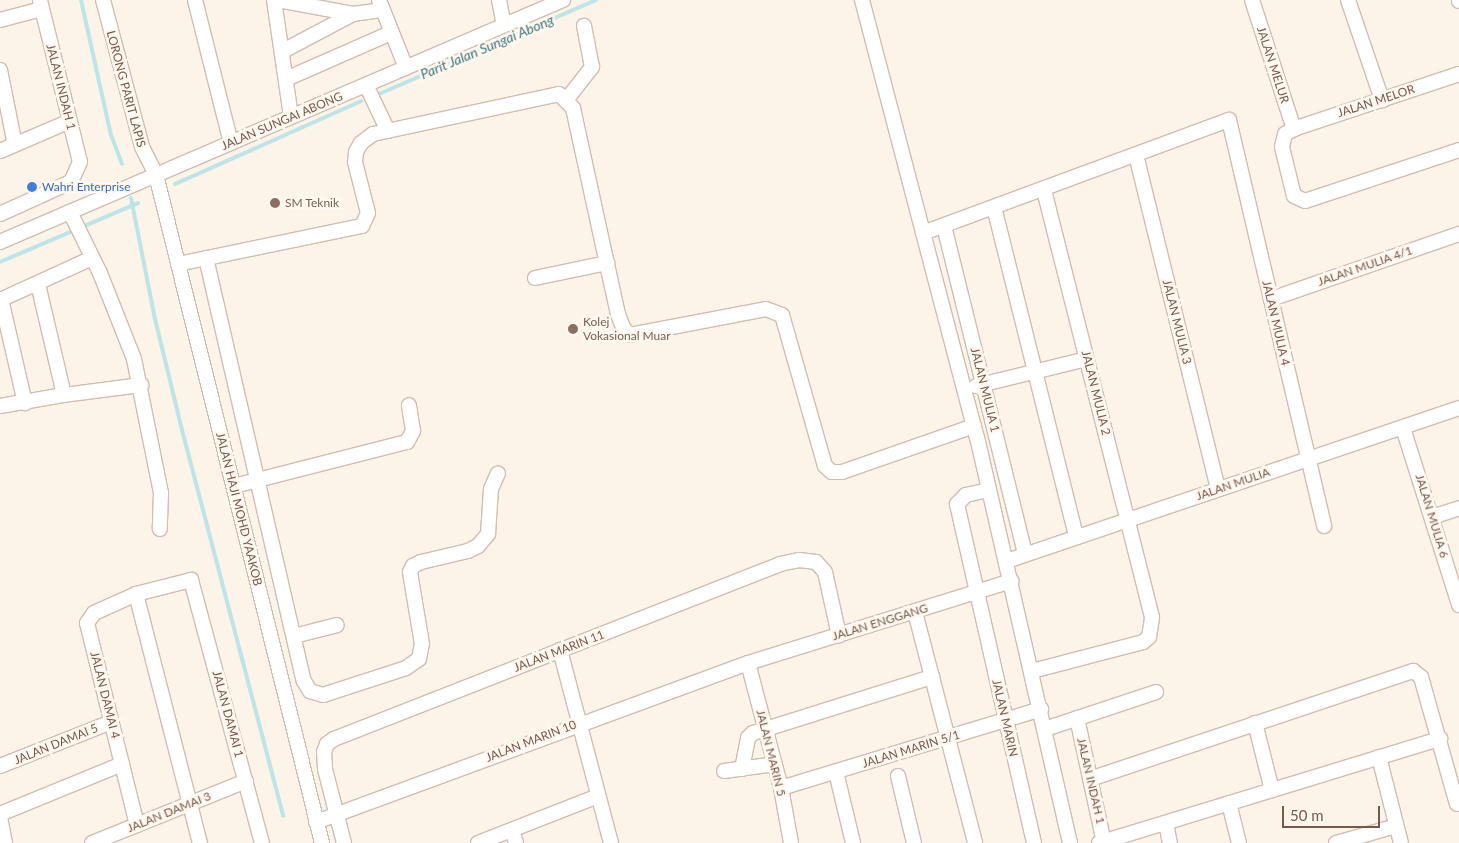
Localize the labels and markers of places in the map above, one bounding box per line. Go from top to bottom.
place label: Wahri Enterprise [42,180,131,194]
marker: Wahri Enterprise [26,181,38,193]
place label: SM Teknik [285,196,339,210]
marker: SM Teknik [269,197,281,209]
place label: Kolej Vokasional Muar [583,315,671,343]
marker: Kolej Vokasional Muar [567,323,579,335]

